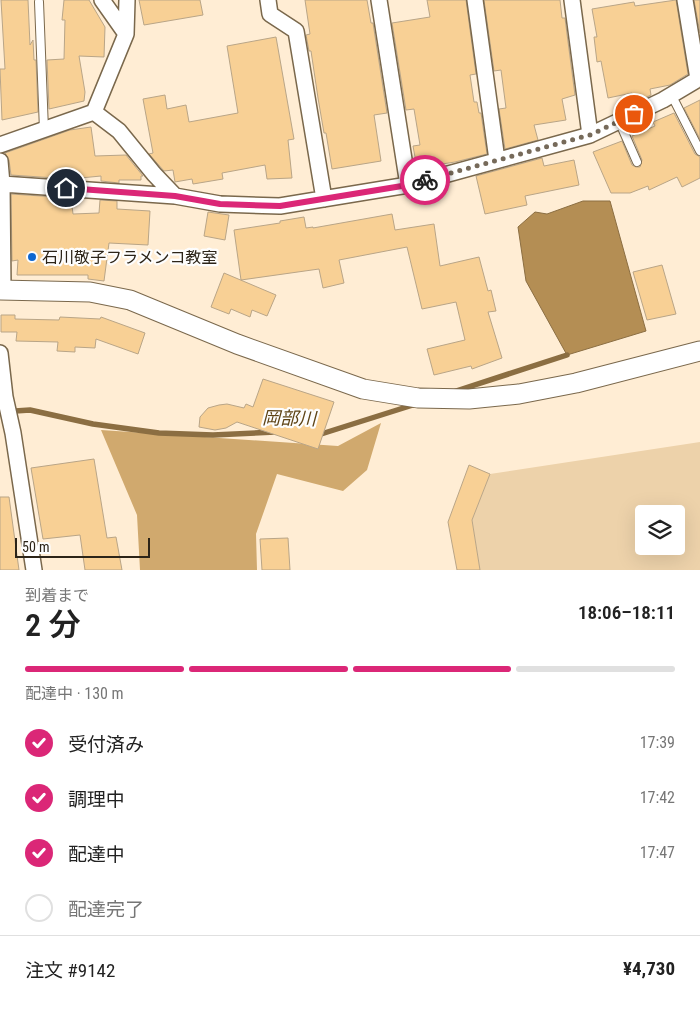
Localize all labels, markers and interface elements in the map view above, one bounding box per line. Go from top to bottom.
pin [613,93,655,135]
icon: bag [620,100,648,128]
courier [400,155,450,205]
icon: bike [411,166,439,194]
pin [45,167,87,209]
icon: home [52,174,80,202]
place label: 石川敬子フラメンコ教室 [42,248,218,267]
marker: 石川敬子フラメンコ教室 [26,251,38,263]
water label: 岡部川 [262,407,318,429]
map controls [635,505,685,555]
button: layers [635,505,685,555]
scale bar [15,535,150,558]
text: 50 m [22,539,50,555]
text: 到着まで [25,586,89,605]
text: 18:06–18:11 [578,601,675,624]
text: 2 分 [25,606,80,644]
text: 配達中 · 130 m [25,684,124,703]
icon: check [25,729,53,757]
text: 受付済み [68,733,144,756]
text: 17:39 [640,733,675,752]
icon: check [25,784,53,812]
text: 調理中 [68,788,125,811]
text: 17:42 [640,788,675,807]
icon: check [25,839,53,867]
text: 配達中 [68,843,125,866]
text: 17:47 [640,843,675,862]
text: 配達完了 [68,898,144,921]
text: ¥4,730 [623,957,675,980]
text: 注文 #9142 [25,959,115,982]

